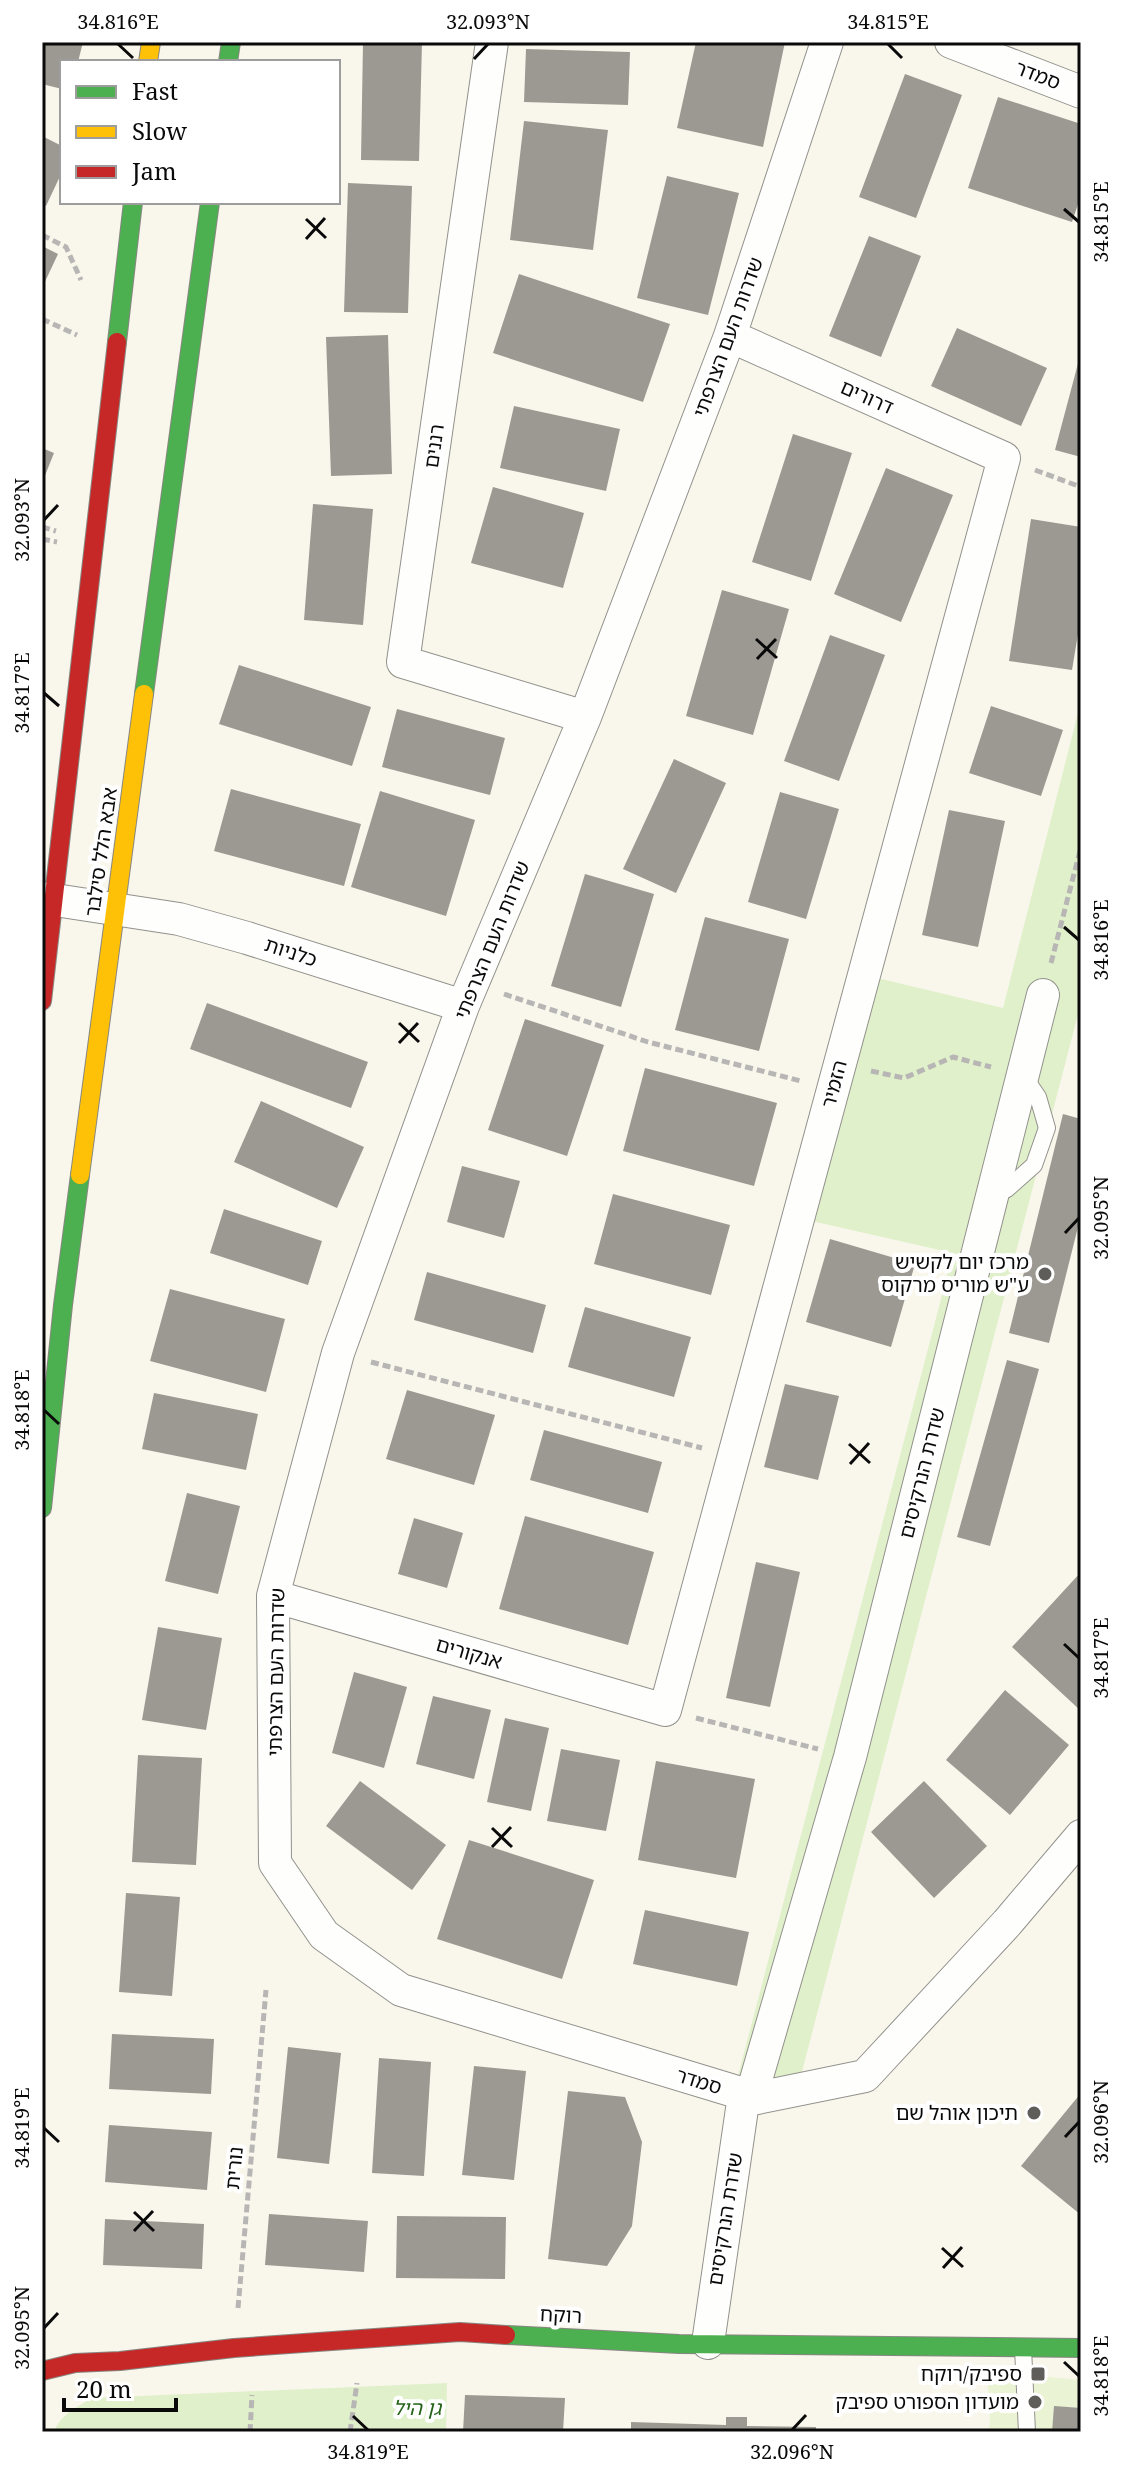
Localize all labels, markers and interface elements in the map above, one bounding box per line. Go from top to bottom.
text: 34.816°E [77,8,159,35]
text: 32.093°N [446,8,530,35]
text: 34.815°E [847,8,929,35]
street label: סמדר [1012,54,1065,95]
legend [60,60,340,204]
text: Fast [132,74,178,107]
text: Slow [132,114,187,147]
text: Jam [131,154,177,187]
text: 34.815°E [1087,181,1114,263]
street label: שדרות העם הצרפתי [686,253,769,421]
street label: דרורים [836,373,898,420]
street label: רננים [417,422,450,470]
text: 32.093°N [8,478,35,562]
text: 34.817°E [8,652,35,734]
street label: אבא הלל סילבר [78,786,123,918]
street label: שדרות העם הצרפתי [447,857,536,1023]
text: 34.816°E [1087,899,1114,981]
street label: כלניות [261,930,321,973]
street label: הזמיר [814,1057,853,1111]
text: 32.095°N [1087,1176,1114,1260]
place label: מרכז יום לקשיש ע"ש מוריס מרקוס [881,1248,1029,1298]
marker: מרכז יום לקשיש ע"ש מוריס מרקוס [1036,1265,1054,1283]
text: 34.818°E [8,1369,35,1451]
street label: שדרת הנרקיסים [892,1404,951,1541]
street label: שדרות העם הצרפתי [261,1587,290,1757]
text: 34.817°E [1087,1617,1114,1699]
street label: אנקורים [433,1630,506,1675]
street label: סמדר [673,2061,725,2100]
text: 32.096°N [1087,2080,1114,2164]
text: 34.819°E [8,2087,35,2169]
place label: תיכון אוהל שם [896,2099,1018,2126]
marker: תיכון אוהל שם [1025,2104,1043,2122]
street label: נורית [218,2145,249,2191]
street label: שדרת הנרקיסים [701,2150,748,2287]
text: 32.095°N [8,2286,35,2370]
street label: רוקח [539,2300,583,2329]
text: 34.818°E [1087,2335,1114,2417]
place label: ספיבק/רוקח [921,2360,1022,2387]
scale bar [64,2362,176,2412]
marker: ספיבק/רוקח [1029,2365,1047,2383]
text: 20 m [76,2372,132,2405]
place label: מועדון הספורט ספיבק [835,2388,1019,2415]
marker: מועדון הספורט ספיבק [1026,2393,1044,2411]
park label: גן היל [393,2394,443,2421]
text: 34.819°E [327,2438,409,2465]
text: 32.096°N [750,2438,834,2465]

